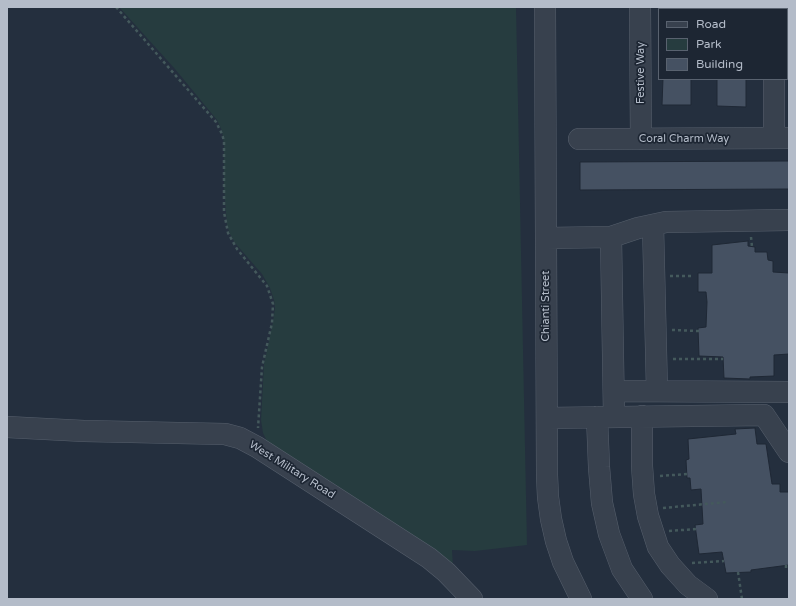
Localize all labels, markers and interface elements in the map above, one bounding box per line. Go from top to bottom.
legend [658,8,788,80]
text: Road [696,17,726,31]
text: Park [696,37,722,51]
street label: Festive Way [634,42,648,104]
text: Building [696,57,743,71]
street label: Coral Charm Way [639,132,729,146]
street label: Chianti Street [539,270,553,342]
street label: West Military Road [247,438,337,502]

